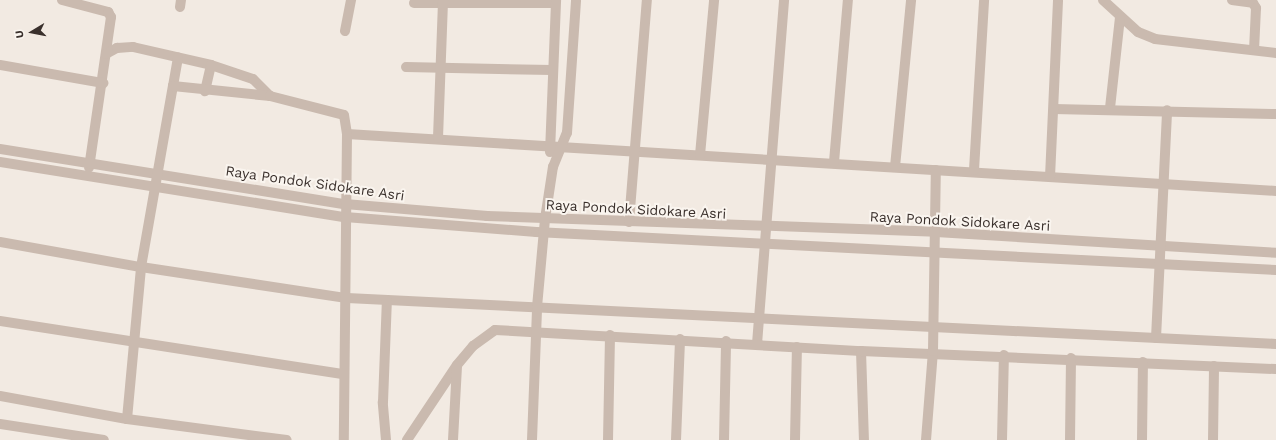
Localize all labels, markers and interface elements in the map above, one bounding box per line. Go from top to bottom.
north arrow [12,12,52,52]
text: U [13,29,27,39]
street label: Raya Pondok Sidokare Asri [224,162,406,204]
street label: Raya Pondok Sidokare Asri [545,196,727,222]
street label: Raya Pondok Sidokare Asri [869,208,1051,234]

